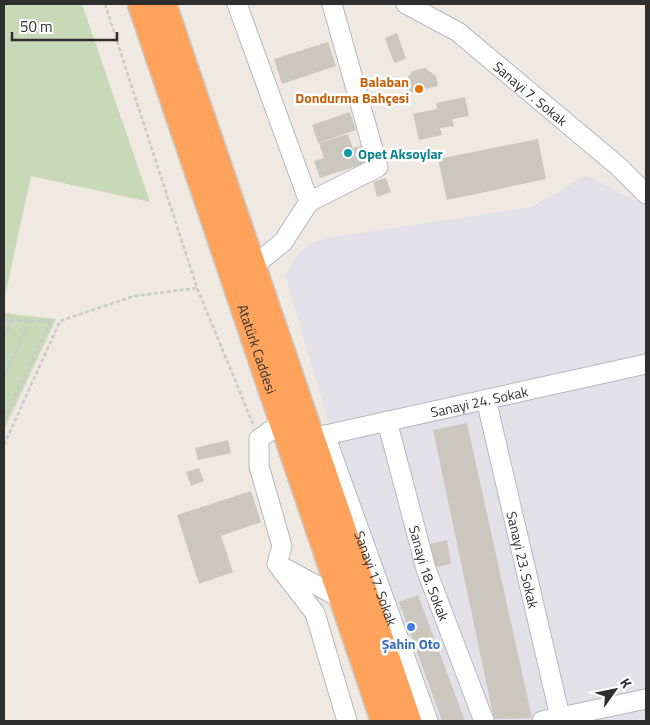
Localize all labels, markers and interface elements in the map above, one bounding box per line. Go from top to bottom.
scale bar [12,10,118,42]
text: 50 m [20,15,53,38]
street label: Sanayi 7. Sokak [489,56,573,131]
place label: Balaban Dondurma Bahçesi [295,71,409,108]
marker: Balaban Dondurma Bahçesi [413,83,425,95]
place label: Opet Aksoylar [358,143,443,164]
marker: Opet Aksoylar [342,147,354,159]
street label: Atatürk Caddesi [233,301,283,396]
street label: Sanayi 24. Sokak [428,380,530,422]
street label: Sanayi 23. Sokak [502,509,545,611]
street label: Sanayi 18. Sokak [404,523,455,624]
street label: Sanayi 17. Sokak [350,528,403,629]
marker: Şahin Oto [405,621,417,633]
place label: Şahin Oto [382,633,440,654]
north arrow [590,665,640,715]
text: K [615,673,638,692]

